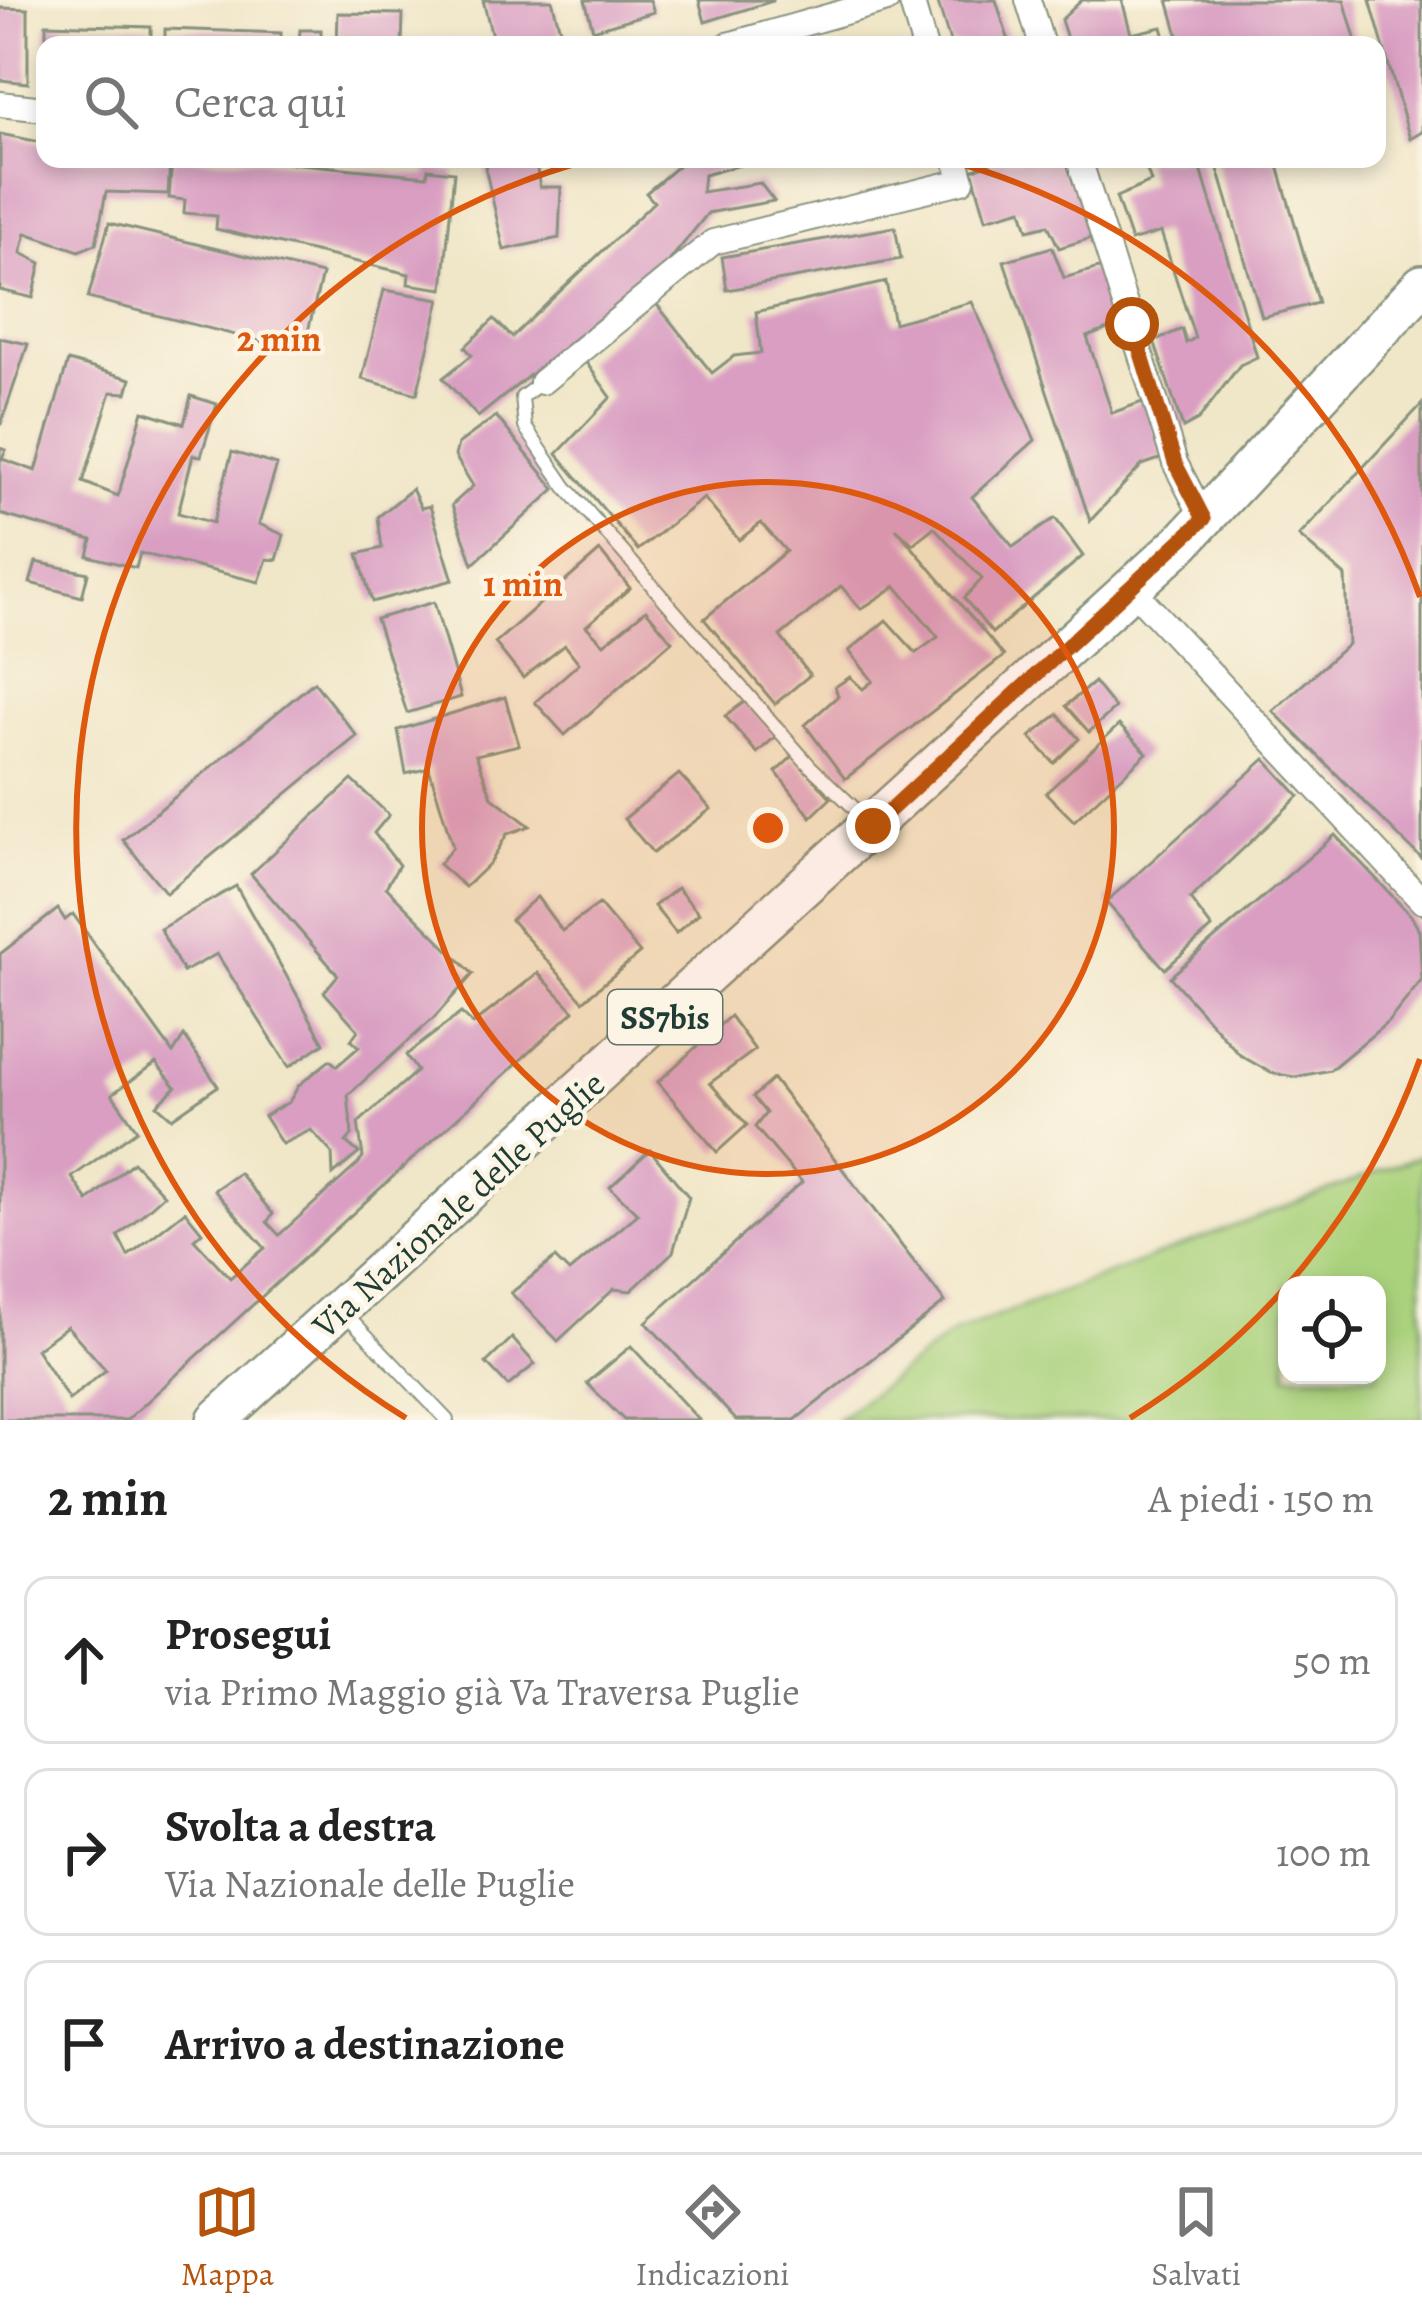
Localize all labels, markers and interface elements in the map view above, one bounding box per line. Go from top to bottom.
search box [36,36,1386,168]
icon: search [78,69,144,135]
text: Cerca qui [174,71,347,133]
route start [1105,297,1159,351]
text: 2 min [237,314,321,363]
text: 1 min [483,559,563,608]
route end [846,799,900,853]
centre of rings [747,807,789,849]
road number: SS7bis [608,990,722,1044]
street label: Via Nazionale delle Puglie [301,1060,615,1350]
map controls [1278,1276,1386,1384]
button: locate [1278,1276,1386,1384]
text: 2 min [48,1463,168,1533]
text: A piedi · 150 m [1148,1472,1374,1525]
text: Prosegui [165,1603,332,1665]
icon: ahead [51,1627,117,1693]
text: 50 m [1293,1634,1371,1687]
text: via Primo Maggio già Va Traversa Puglie [165,1665,800,1718]
text: Svolta a destra [165,1795,436,1857]
icon: right [51,1819,117,1885]
text: 100 m [1276,1826,1371,1879]
text: Via Nazionale delle Puglie [165,1857,575,1910]
icon: arrive [51,2011,117,2077]
text: Arrivo a destinazione [165,2013,565,2075]
tab: Mappa [181,2179,274,2296]
tab: Indicazioni [636,2179,790,2296]
tab: Salvati [1151,2179,1241,2296]

